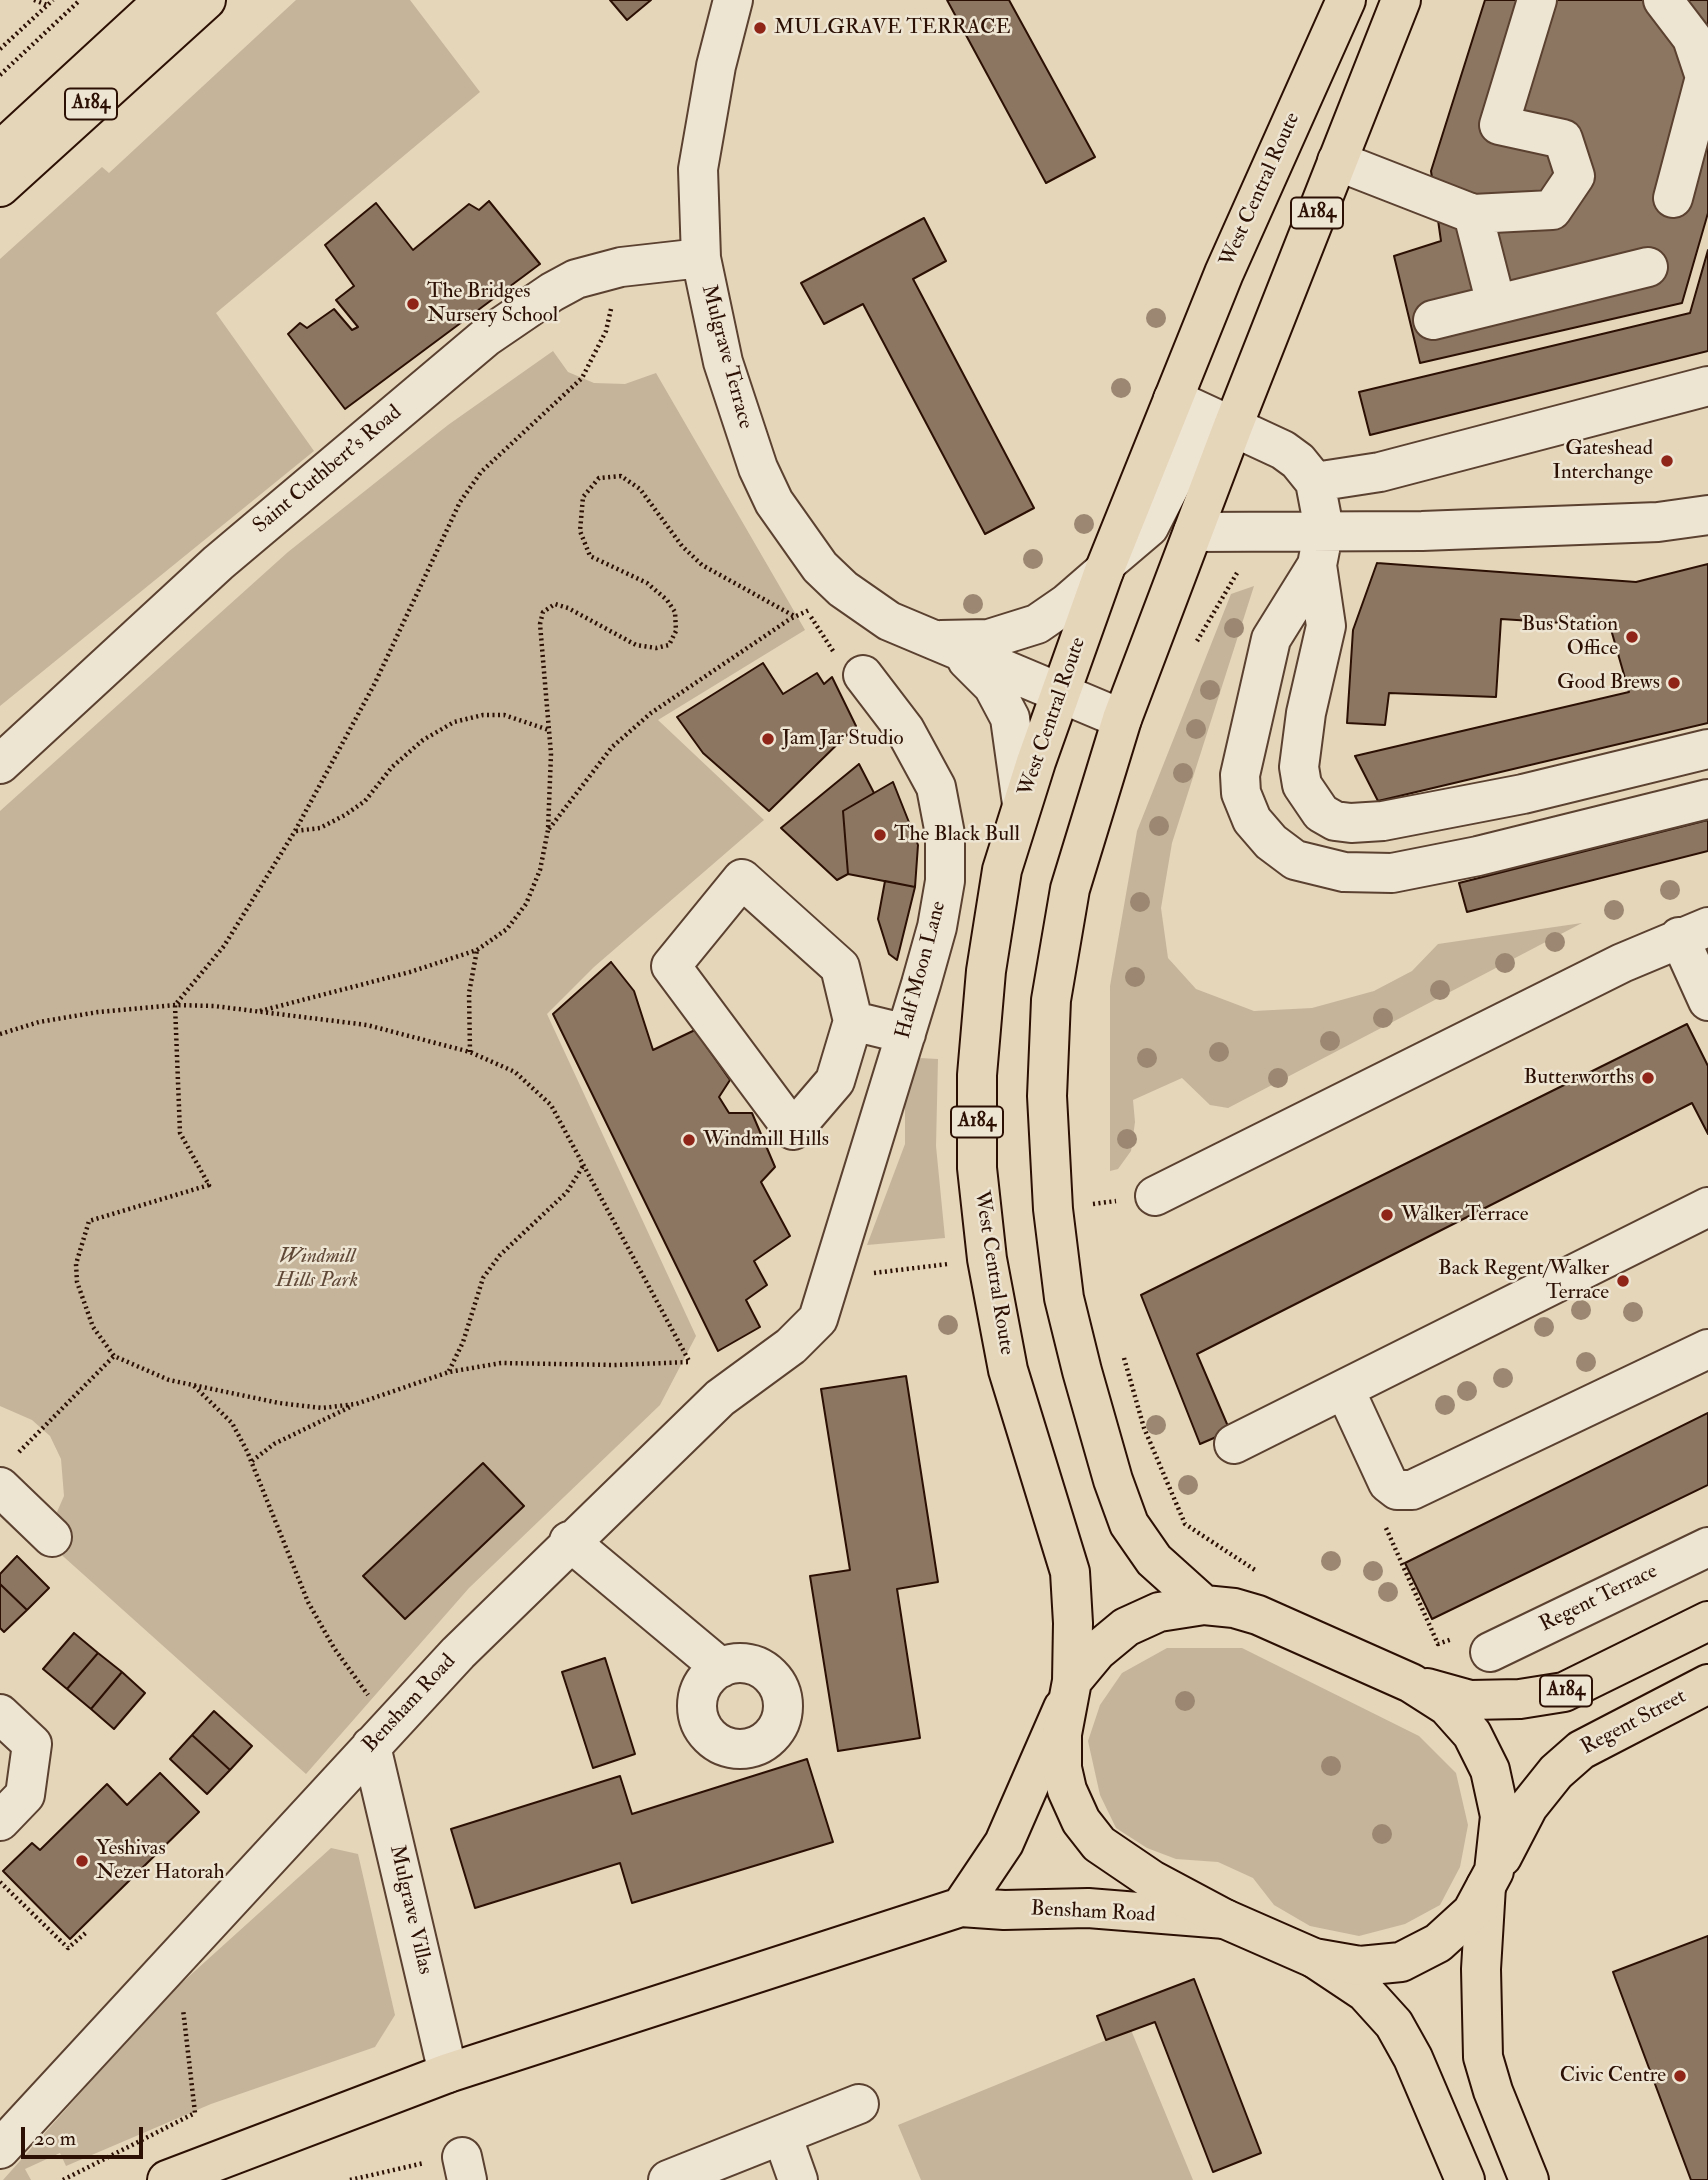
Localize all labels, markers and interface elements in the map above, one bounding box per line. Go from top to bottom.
place label: MULGRAVE TERRACE [774,15,1011,41]
marker: MULGRAVE TERRACE [752,20,768,36]
road number: A184 [65,88,117,120]
street label: West Central Route [1216,109,1306,271]
road number: A184 [1291,197,1343,228]
place label: The Bridges Nursery School [427,279,558,329]
street label: Mulgrave Terrace [695,282,757,432]
marker: The Bridges Nursery School [405,296,421,312]
street label: Saint Cuthbert's Road [249,401,407,539]
place label: Gateshead Interchange [1552,436,1653,486]
marker: Gateshead Interchange [1659,453,1675,469]
place label: Bus Station Office [1521,612,1618,662]
marker: Bus Station Office [1624,629,1640,645]
street label: West Central Route [1014,634,1092,800]
place label: Good Brews [1557,670,1660,696]
marker: Good Brews [1666,675,1682,691]
place label: Jam Jar Studio [782,726,904,752]
marker: Jam Jar Studio [760,731,776,747]
place label: The Black Bull [894,822,1020,848]
marker: The Black Bull [872,827,888,843]
street label: Half Moon Lane [892,899,952,1041]
place label: Butterworths [1523,1065,1634,1091]
marker: Butterworths [1640,1070,1656,1086]
road number: A184 [951,1106,1003,1138]
place label: Windmill Hills [703,1127,829,1153]
marker: Windmill Hills [681,1132,697,1148]
street label: West Central Route [968,1189,1018,1357]
place label: Walker Terrace [1401,1202,1529,1228]
marker: Walker Terrace [1379,1207,1395,1223]
park label: Windmill Hills Park [276,1244,358,1294]
place label: Back Regent/Walker Terrace [1438,1256,1609,1306]
marker: Back Regent/Walker Terrace [1615,1273,1631,1289]
street label: Regent Terrace [1536,1560,1662,1638]
street label: Bensham Road [358,1650,462,1758]
road number: A184 [1540,1676,1592,1707]
street label: Regent Street [1577,1685,1691,1761]
place label: Yeshivas Nezer Hatorah [96,1836,224,1886]
street label: Mulgrave Villas [383,1843,437,1977]
marker: Yeshivas Nezer Hatorah [74,1853,90,1869]
street label: Bensham Road [1030,1897,1156,1929]
place label: Civic Centre [1560,2063,1666,2089]
marker: Civic Centre [1672,2068,1688,2084]
scale bar [24,2114,147,2158]
text: 20 m [34,2125,76,2152]

